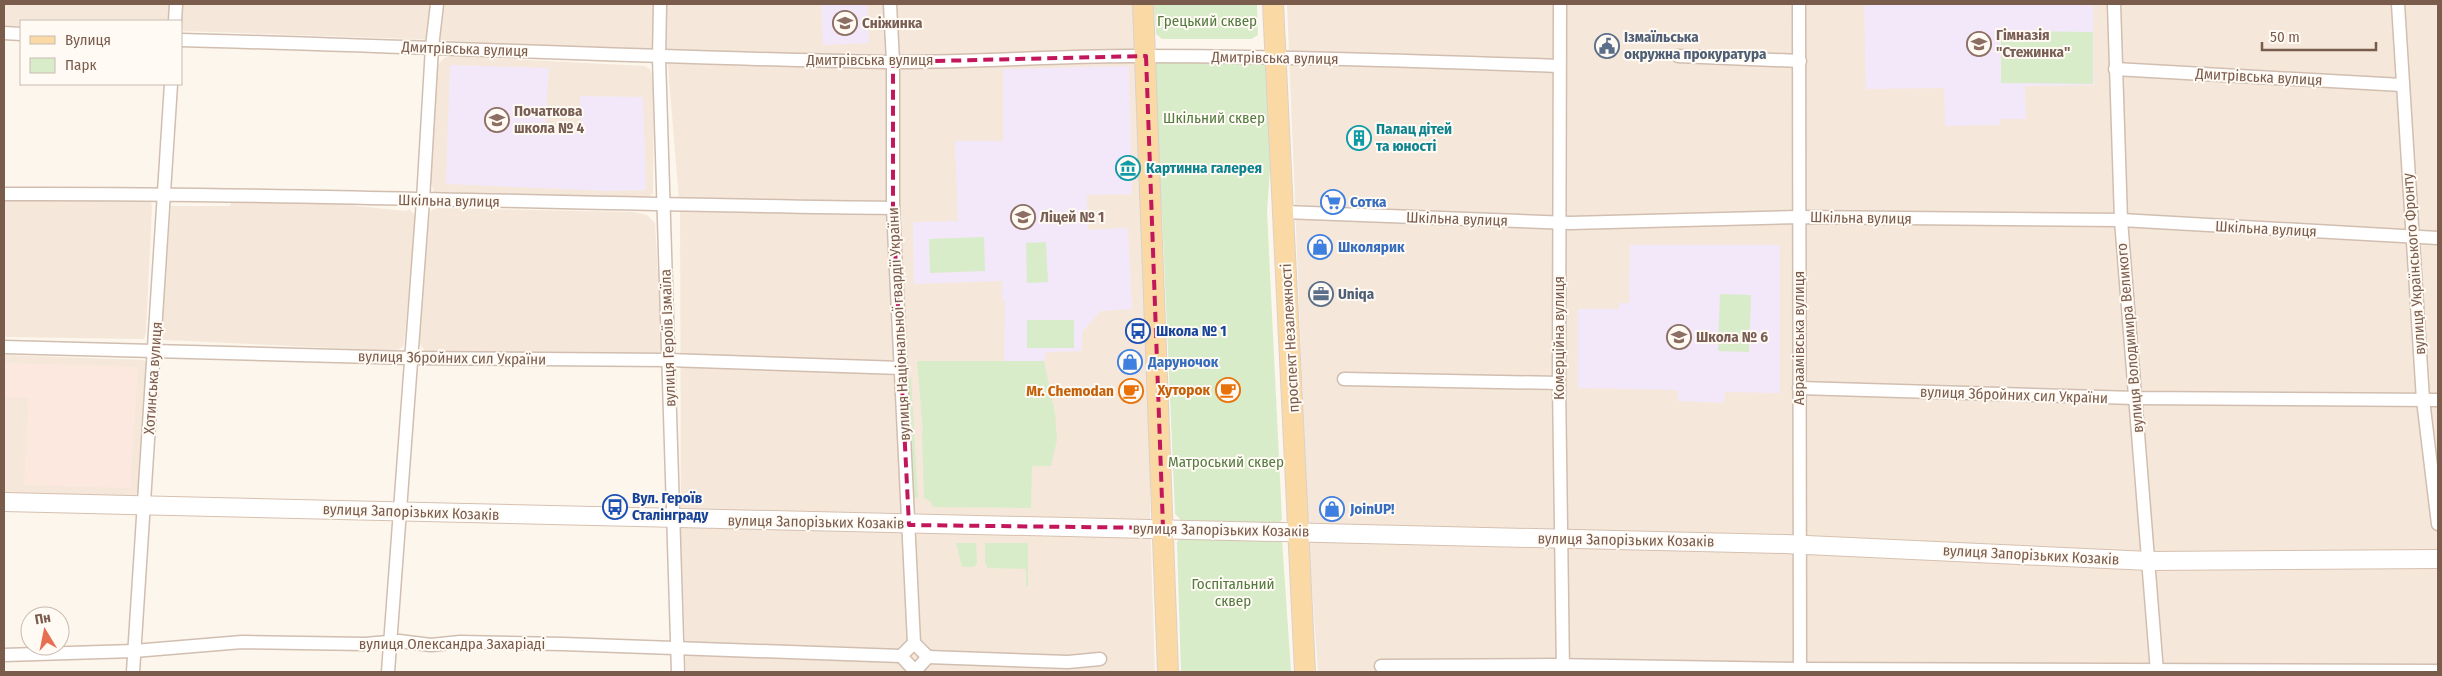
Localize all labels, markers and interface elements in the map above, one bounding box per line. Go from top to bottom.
school or university icon: Сніжинка [832,10,858,36]
park label: Грецький сквер [1157,12,1257,30]
place label: Сніжинка [862,14,923,32]
legend [20,20,182,85]
scale bar [2262,20,2376,52]
place label: Гімназія "Стежинка" [1996,26,2070,61]
place label: Ізмаїльська окружна прокуратура [1624,28,1767,63]
text: 50 m [2270,28,2300,46]
text: Вулиця [65,31,111,49]
school or university icon: Гімназія "Стежинка" [1966,31,1992,57]
public building icon: Ізмаїльська окружна прокуратура [1594,33,1620,59]
street label: Дмитрівська вулиця [400,38,529,60]
street label: Дмитрівська вулиця [1210,48,1339,68]
street label: Дмитрівська вулиця [806,51,933,69]
text: Парк [65,56,96,74]
street label: Дмитрівська вулиця [2194,65,2323,89]
place label: Початкова школа № 4 [514,102,585,137]
school or university icon: Початкова школа № 4 [484,107,510,133]
park label: Шкільний сквер [1163,109,1265,127]
place label: Палац дітей та юності [1376,120,1452,155]
building icon: Палац дітей та юності [1346,125,1372,151]
museum icon: Картинна галерея [1115,155,1141,181]
place label: Картинна галерея [1146,159,1262,177]
street label: вулиця Українського Фронту [2399,172,2429,355]
supermarket icon: Сотка [1320,189,1346,215]
street label: Шкільна вулиця [398,191,500,211]
place label: Сотка [1350,193,1387,211]
school or university icon: Ліцей № 1 [1010,204,1036,230]
street label: вулиця Національної гвардії України [884,207,914,441]
place label: Ліцей № 1 [1040,208,1104,226]
street label: Шкільна вулиця [1406,208,1508,230]
street label: Шкільна вулиця [1810,208,1912,228]
street label: Шкільна вулиця [2215,217,2317,241]
shop icon: Школярик [1307,234,1333,260]
place label: Школярик [1338,238,1405,256]
street label: вулиця Володимира Великого [2113,242,2147,434]
street label: проспект Незалежності [1277,263,1303,413]
street label: вулиця Героїв Ізмаїла [657,269,679,407]
street label: Авраамівська вулиця [1790,271,1808,405]
street label: Комерційна вулиця [1550,276,1568,400]
office icon: Uniqa [1308,281,1334,307]
place label: Uniqa [1338,285,1375,303]
bus stop icon: Школа № 1 [1125,318,1151,344]
street label: Хотинська вулиця [140,321,166,435]
place label: Школа № 1 [1156,322,1227,340]
school or university icon: Школа № 6 [1666,324,1692,350]
place label: Школа № 6 [1696,328,1768,346]
street label: вулиця Збройних сил України [358,347,546,369]
shop icon: Даруночок [1117,349,1143,375]
place label: Даруночок [1147,353,1219,371]
cafe icon: Хуторок [1215,377,1241,403]
cafe icon: Mr. Chemodan [1118,378,1144,404]
place label: Хуторок [1156,381,1210,399]
place label: Mr. Chemodan [1026,382,1114,400]
street label: вулиця Збройних сил України [1920,383,2108,407]
park label: Матроський сквер [1168,453,1284,471]
place label: Вул. Героїв Сталінграду [632,489,709,524]
bus stop icon: Вул. Героїв Сталінграду [602,494,628,520]
shop icon: JoinUP! [1319,496,1345,522]
street label: вулиця Запорізьких Козаків [322,500,500,524]
place label: JoinUP! [1349,500,1395,518]
street label: вулиця Запорізьких Козаків [727,511,905,533]
street label: вулиця Запорізьких Козаків [1132,519,1310,541]
street label: вулиця Запорізьких Козаків [1537,529,1715,551]
street label: вулиця Запорізьких Козаків [1942,541,2120,569]
park label: Госпітальний сквер [1191,575,1275,610]
north arrow [20,606,70,656]
text: Пн [34,609,52,628]
street label: вулиця Олександра Захаріаді [359,635,545,653]

